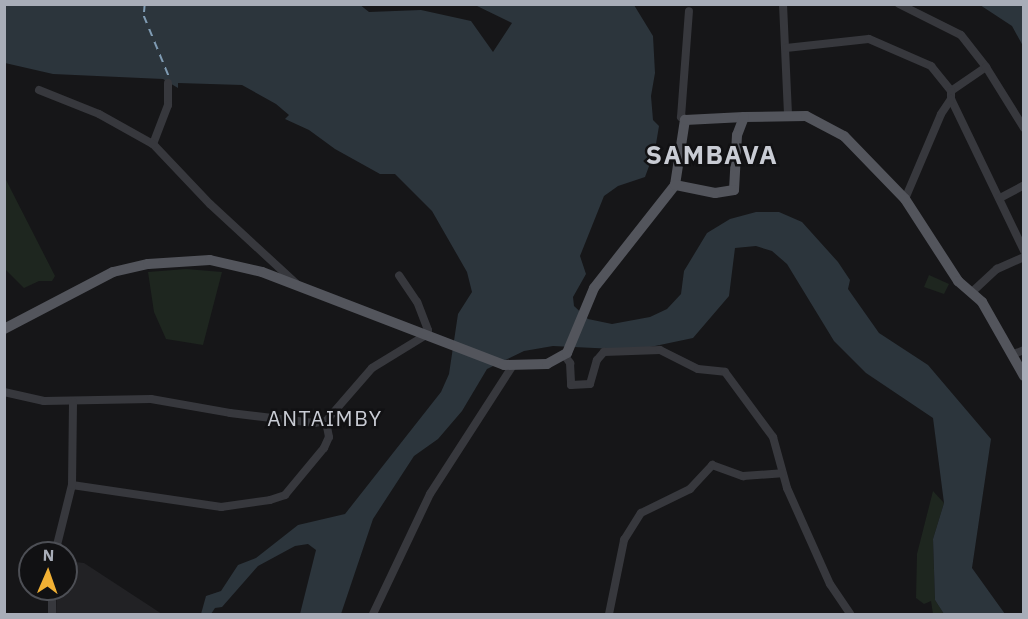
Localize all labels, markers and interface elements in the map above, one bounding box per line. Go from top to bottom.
district label: SAMBAVA [646,139,778,171]
district label: ANTAIMBY [267,405,383,431]
north arrow [18,541,78,601]
text: N [42,545,55,565]

